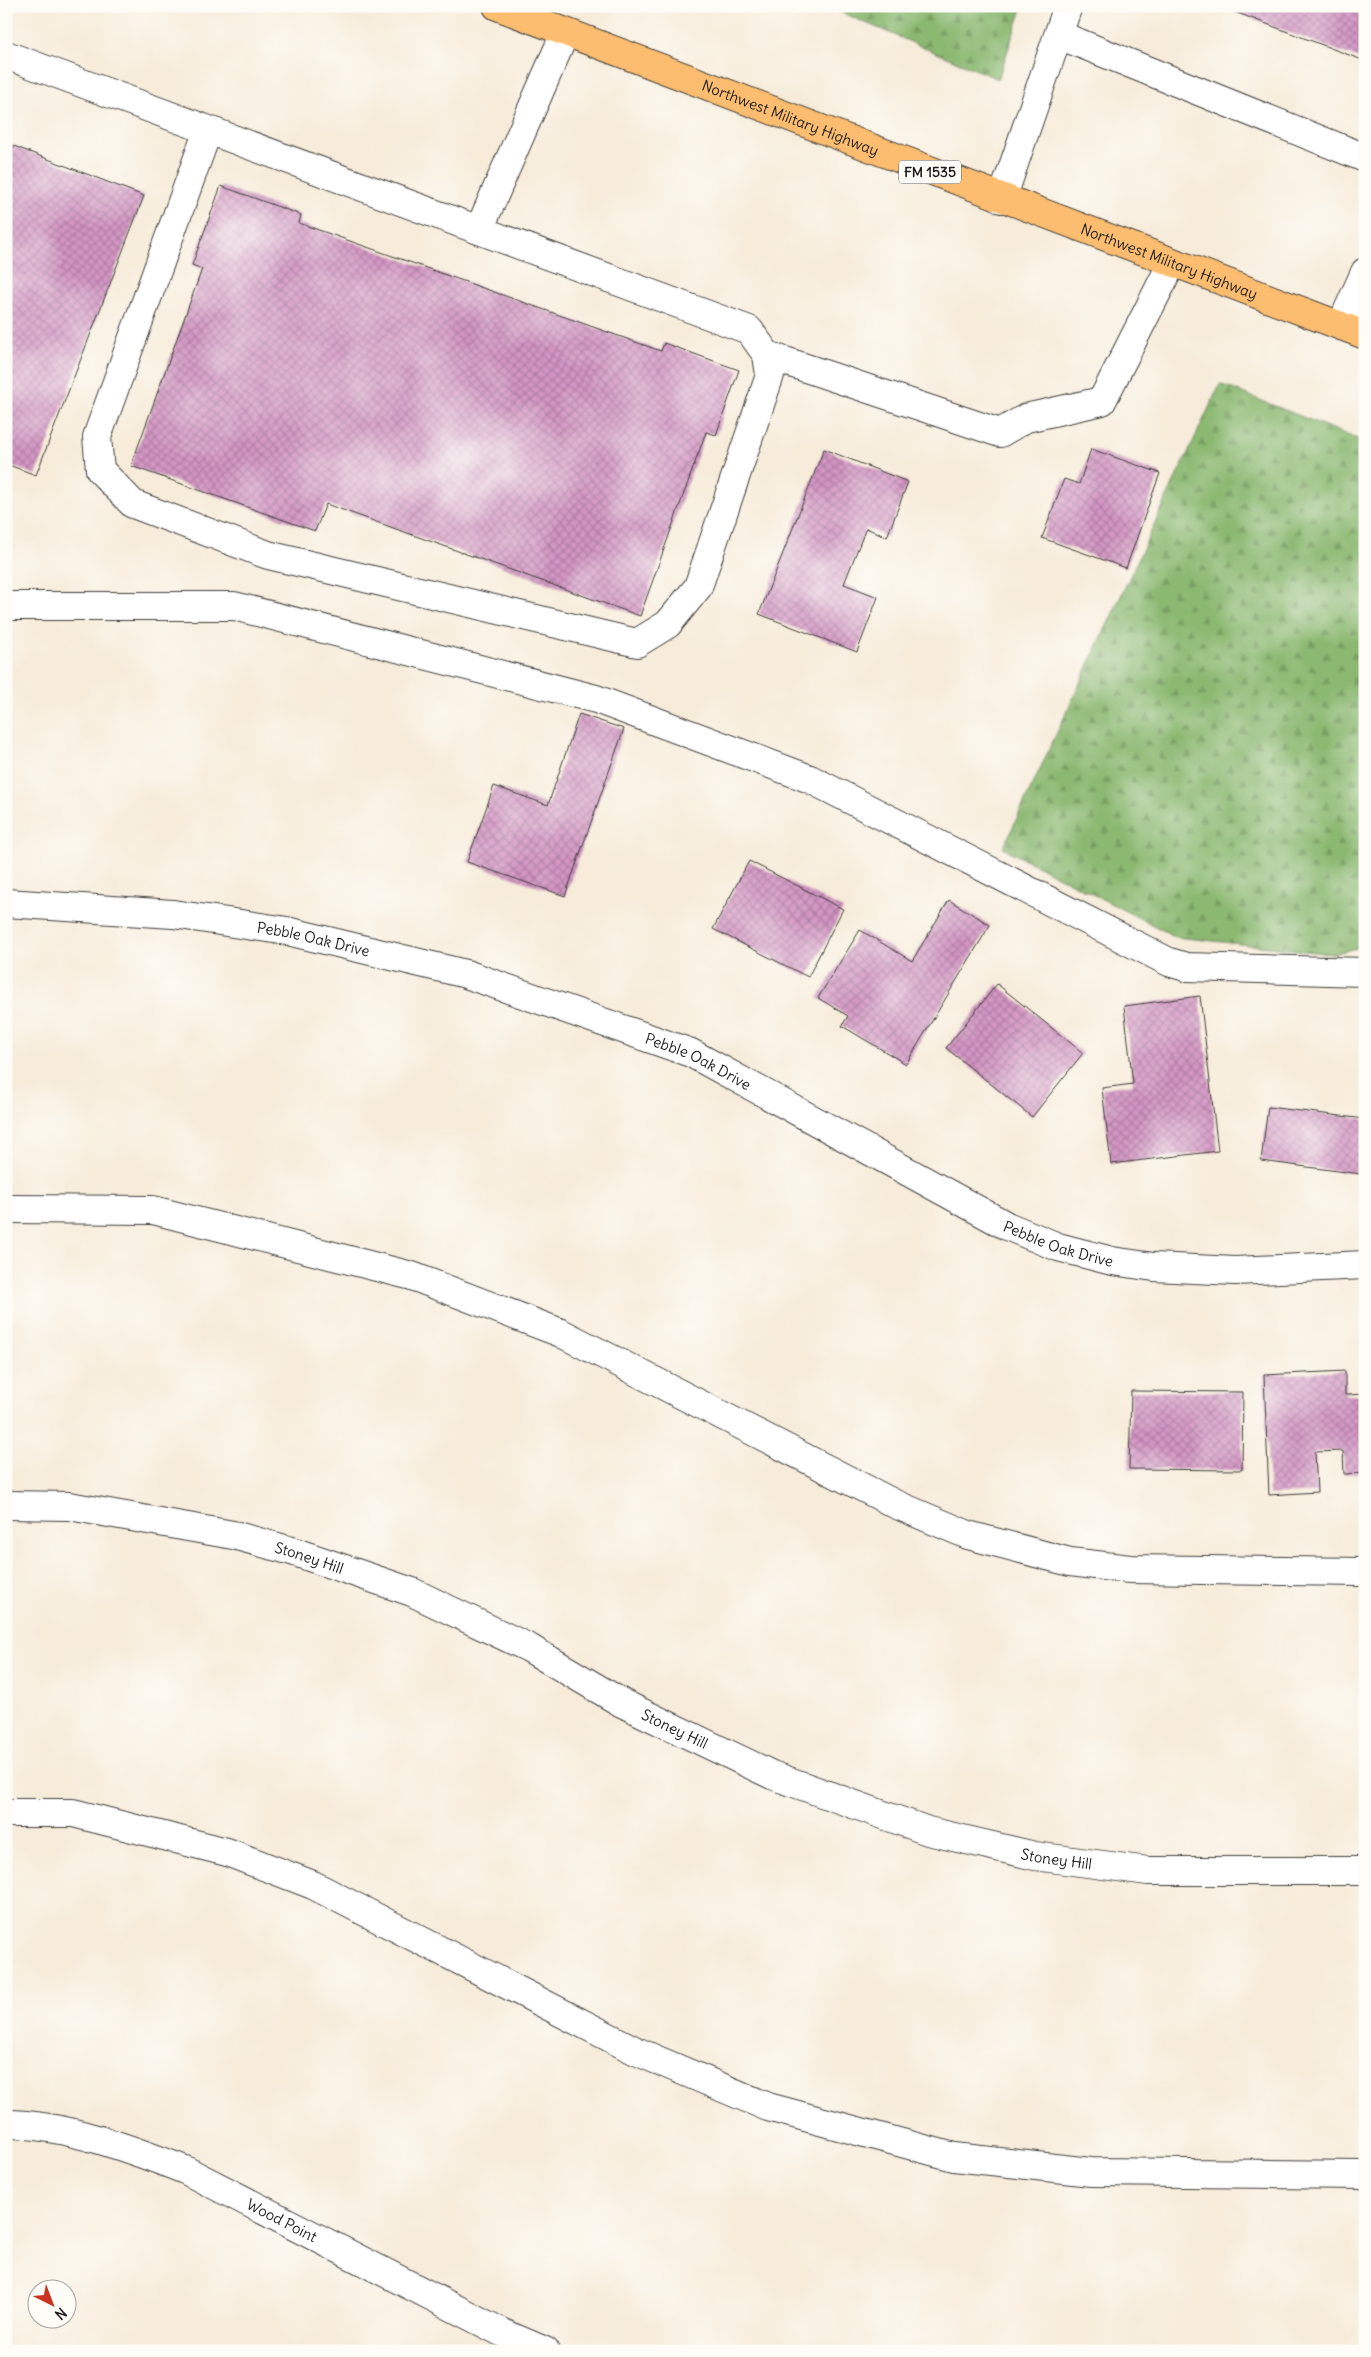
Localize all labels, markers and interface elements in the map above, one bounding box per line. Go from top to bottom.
street label: Northwest Military Highway [699,75,882,159]
road number: FM 1535 [899,160,961,183]
street label: Northwest Military Highway [1078,219,1261,303]
street label: Pebble Oak Drive [256,917,372,960]
street label: Pebble Oak Drive [643,1028,755,1094]
street label: Pebble Oak Drive [1001,1216,1116,1270]
street label: Stoney Hill [273,1537,346,1577]
street label: Stoney Hill [639,1704,711,1752]
street label: Stoney Hill [1019,1844,1093,1873]
street label: Wood Point [244,2194,321,2246]
north arrow [28,2280,78,2330]
text: N [51,2304,70,2324]

